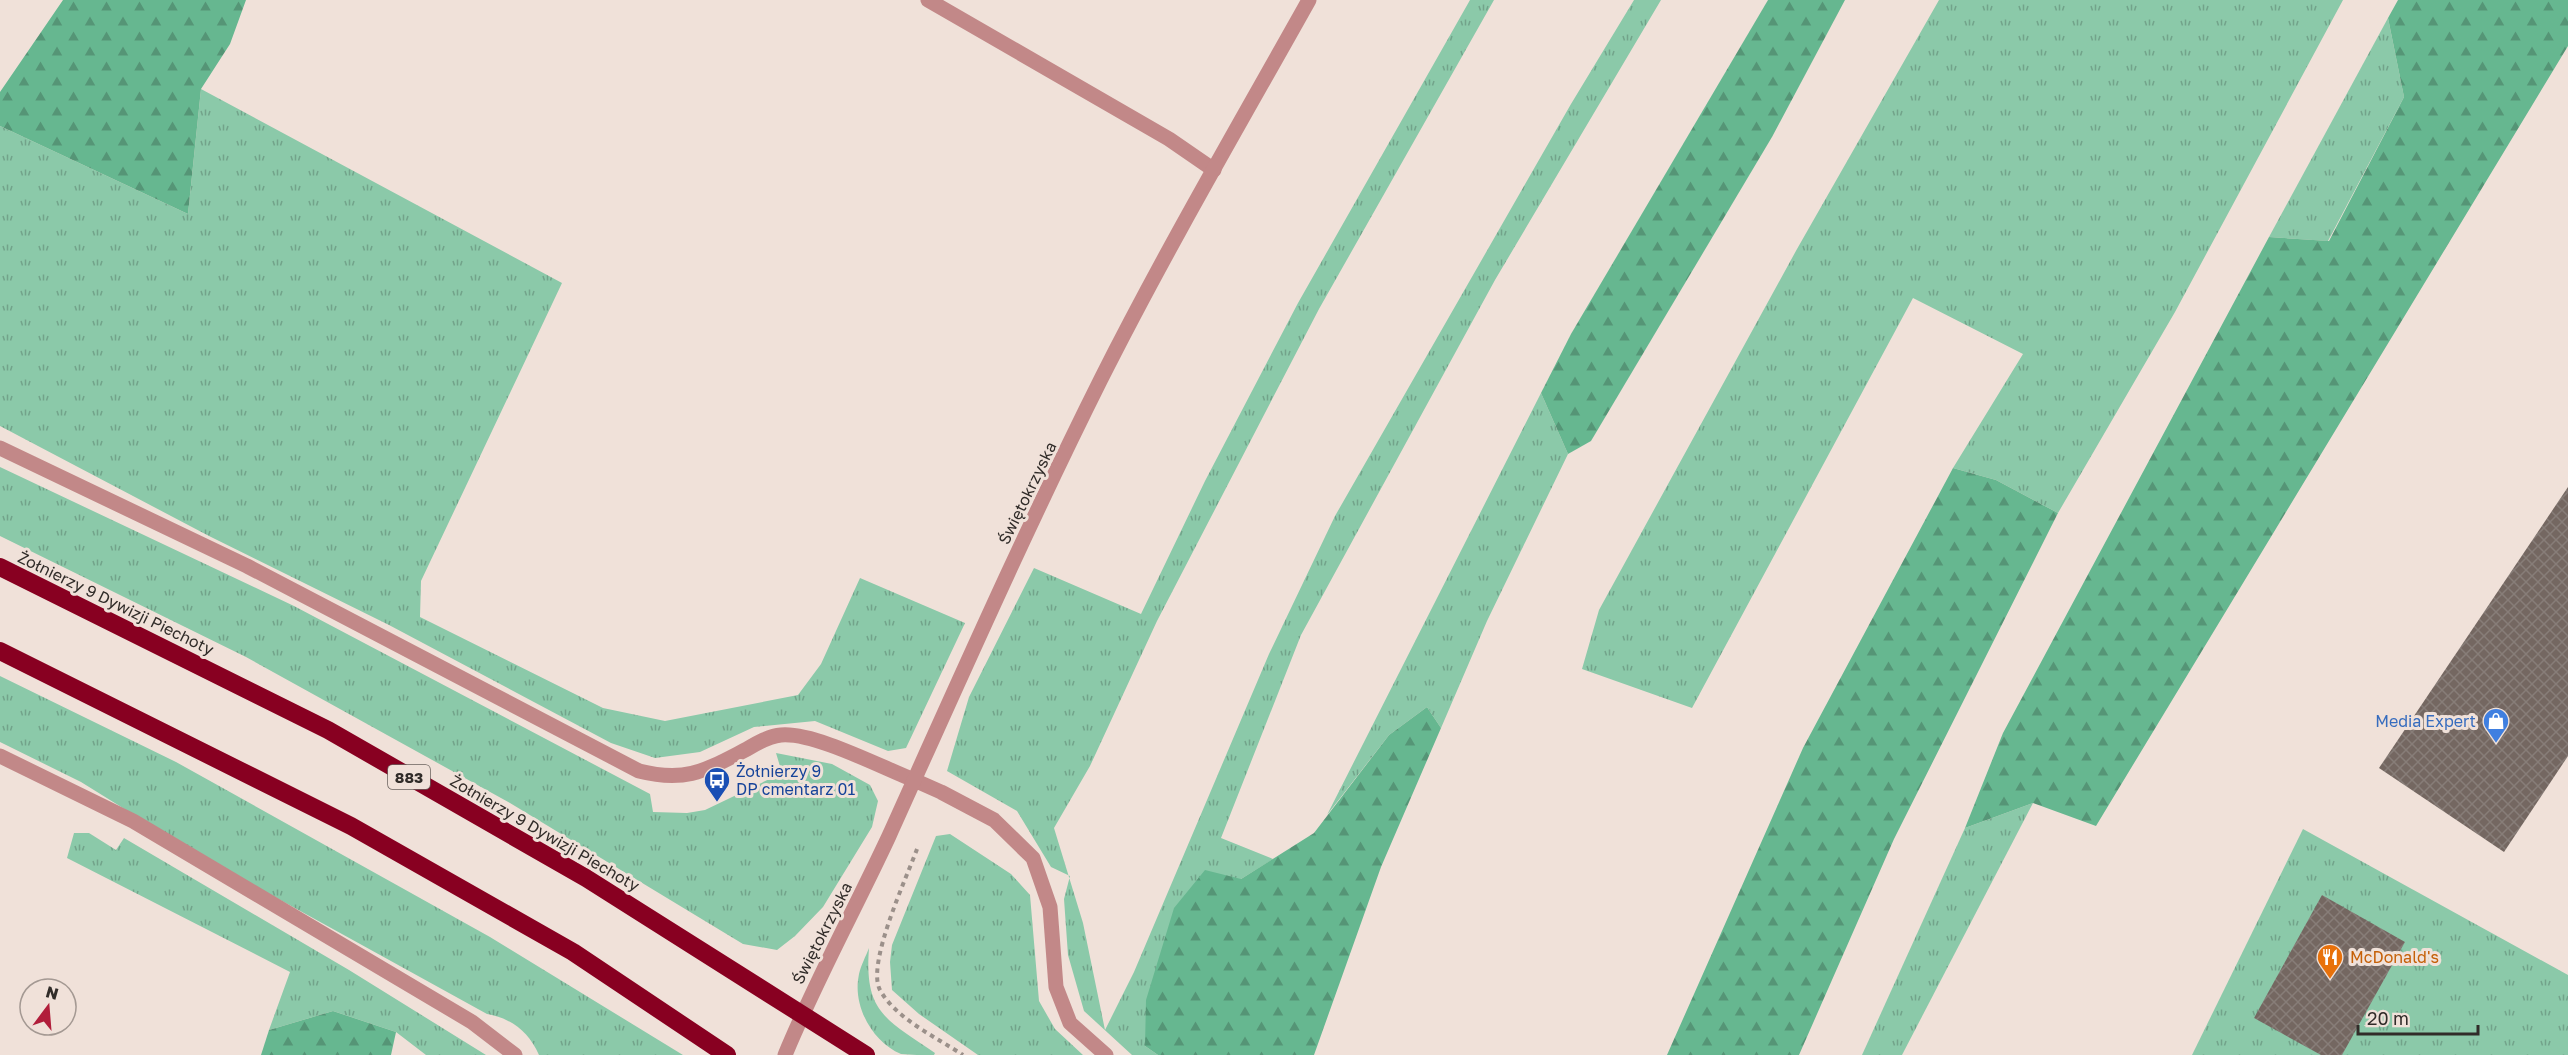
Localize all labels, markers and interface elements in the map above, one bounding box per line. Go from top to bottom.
street label: Świętokrzyska [994,438,1060,548]
street label: Żołnierzy 9 Dywizji Piechoty [15,547,217,659]
shop icon: Media Expert [2481,706,2511,744]
place label: Media Expert [2375,711,2476,731]
place label: Żołnierzy 9 DP cmentarz 01 [736,761,855,799]
road number: 883 [388,765,430,789]
bus stop icon: Żołnierzy 9 DP cmentarz 01 [702,765,732,803]
street label: Żołnierzy 9 Dywizji Piechoty [447,770,643,896]
street label: Świętokrzyska [788,879,856,987]
restaurant icon: McDonald's [2315,942,2345,980]
place label: McDonald's [2350,947,2439,967]
north arrow [18,977,78,1037]
text: N [44,981,61,1004]
scale bar [2358,998,2478,1036]
text: 20 m [2367,1007,2409,1029]

